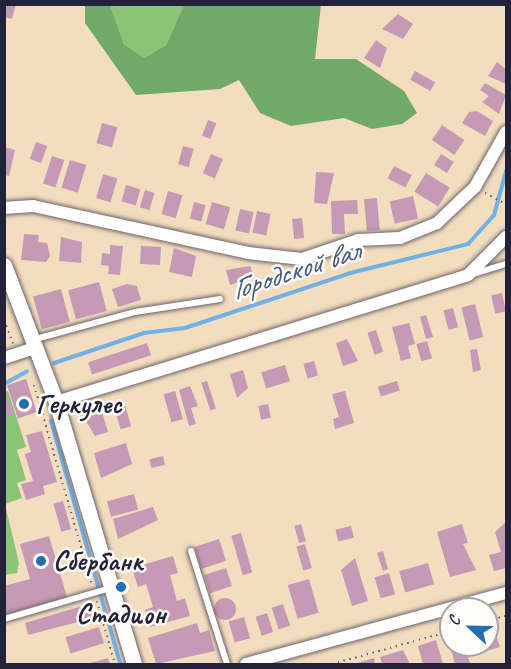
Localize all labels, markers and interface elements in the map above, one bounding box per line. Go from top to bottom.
water label: Городской вал [227,232,363,308]
place label: Геркулес [36,387,121,421]
marker: Геркулес [17,397,31,411]
place label: Сбербанк [53,544,142,578]
marker: Сбербанк [34,554,48,568]
marker: Стадион [114,580,128,594]
place label: Стадион [76,597,166,631]
north arrow [439,597,499,657]
text: С [443,614,465,628]

